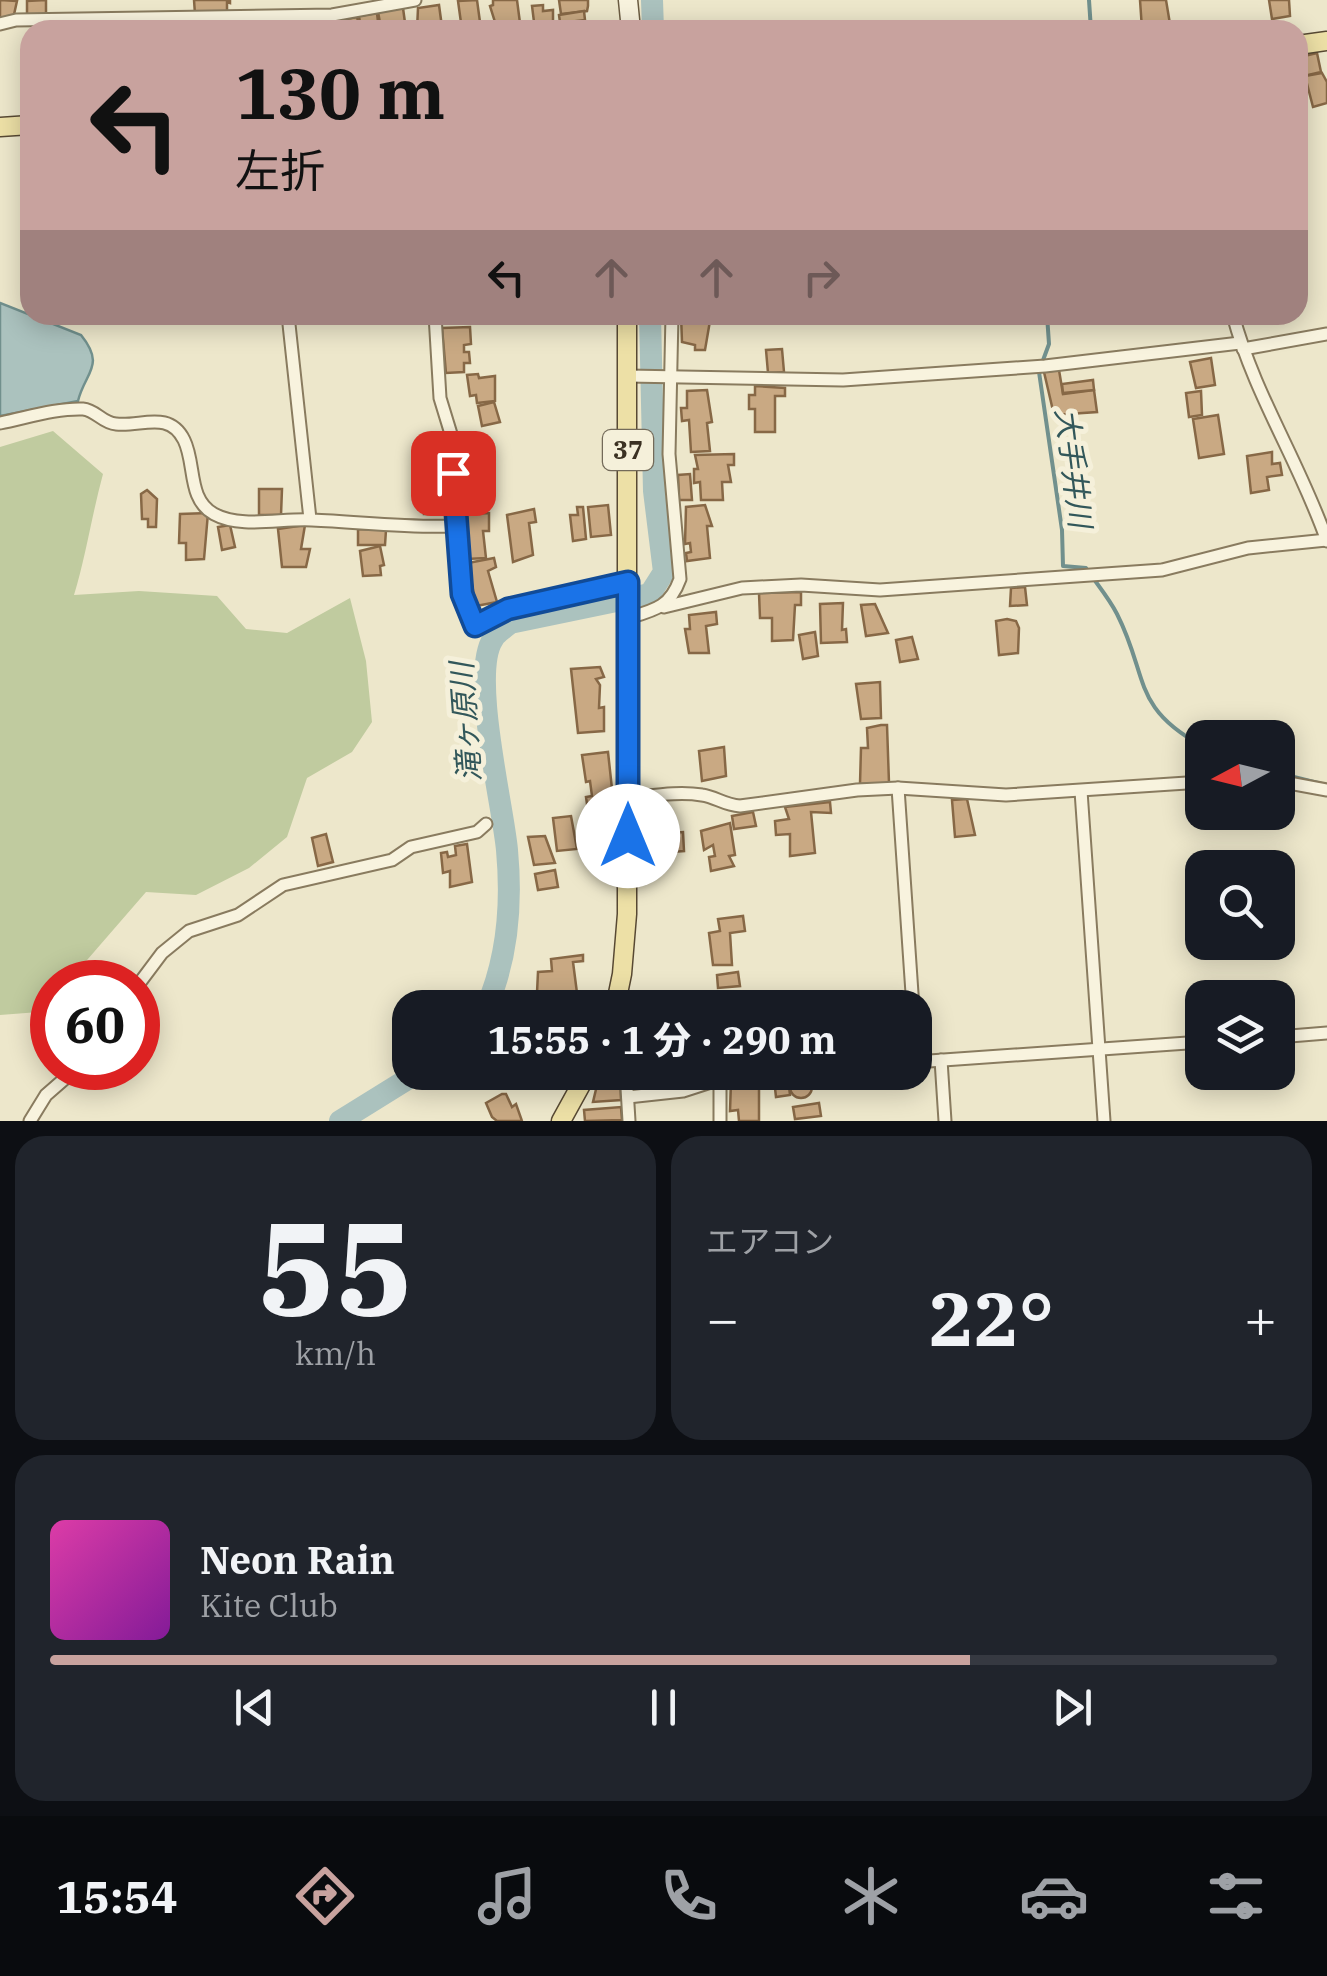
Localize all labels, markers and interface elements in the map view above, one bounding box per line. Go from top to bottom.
text: 130 m [235,47,445,138]
icon: left [70,60,200,190]
text: 左折 [235,141,325,199]
icon: left [479,250,534,305]
icon: ahead [584,250,639,305]
icon: ahead [689,250,744,305]
icon: right [794,250,849,305]
water label: 大手井川 [1048,406,1102,533]
road number: 37 [603,430,653,470]
pin [411,431,496,516]
icon: arrive [426,446,481,501]
water label: 滝ヶ原川 [441,658,488,783]
north arrow [1185,720,1295,830]
map controls [1185,720,1295,1090]
position arrow [576,784,680,888]
button: search [1185,850,1295,960]
speed limit sign: 60 [30,960,160,1090]
button: layers [1185,980,1295,1090]
text: 15:55 · 1 分 · 290 m [488,1015,836,1064]
text: 55 [257,1182,414,1351]
text: エアコン [706,1220,834,1262]
text: 22° [929,1269,1054,1367]
text: − [706,1283,739,1354]
text: + [1244,1283,1277,1354]
text: km/h [295,1332,376,1374]
text: Neon Rain [200,1535,395,1584]
text: Kite Club [200,1584,338,1626]
icon: previous [227,1680,282,1735]
icon: pause [636,1680,691,1735]
icon: next [1045,1680,1100,1735]
icon: directions [290,1861,360,1931]
icon: music [472,1861,542,1931]
icon: phone [654,1861,724,1931]
icon: climate [836,1861,906,1931]
icon: car [1019,1861,1089,1931]
icon: filters [1201,1861,1271,1931]
text: 15:54 [56,1867,178,1925]

